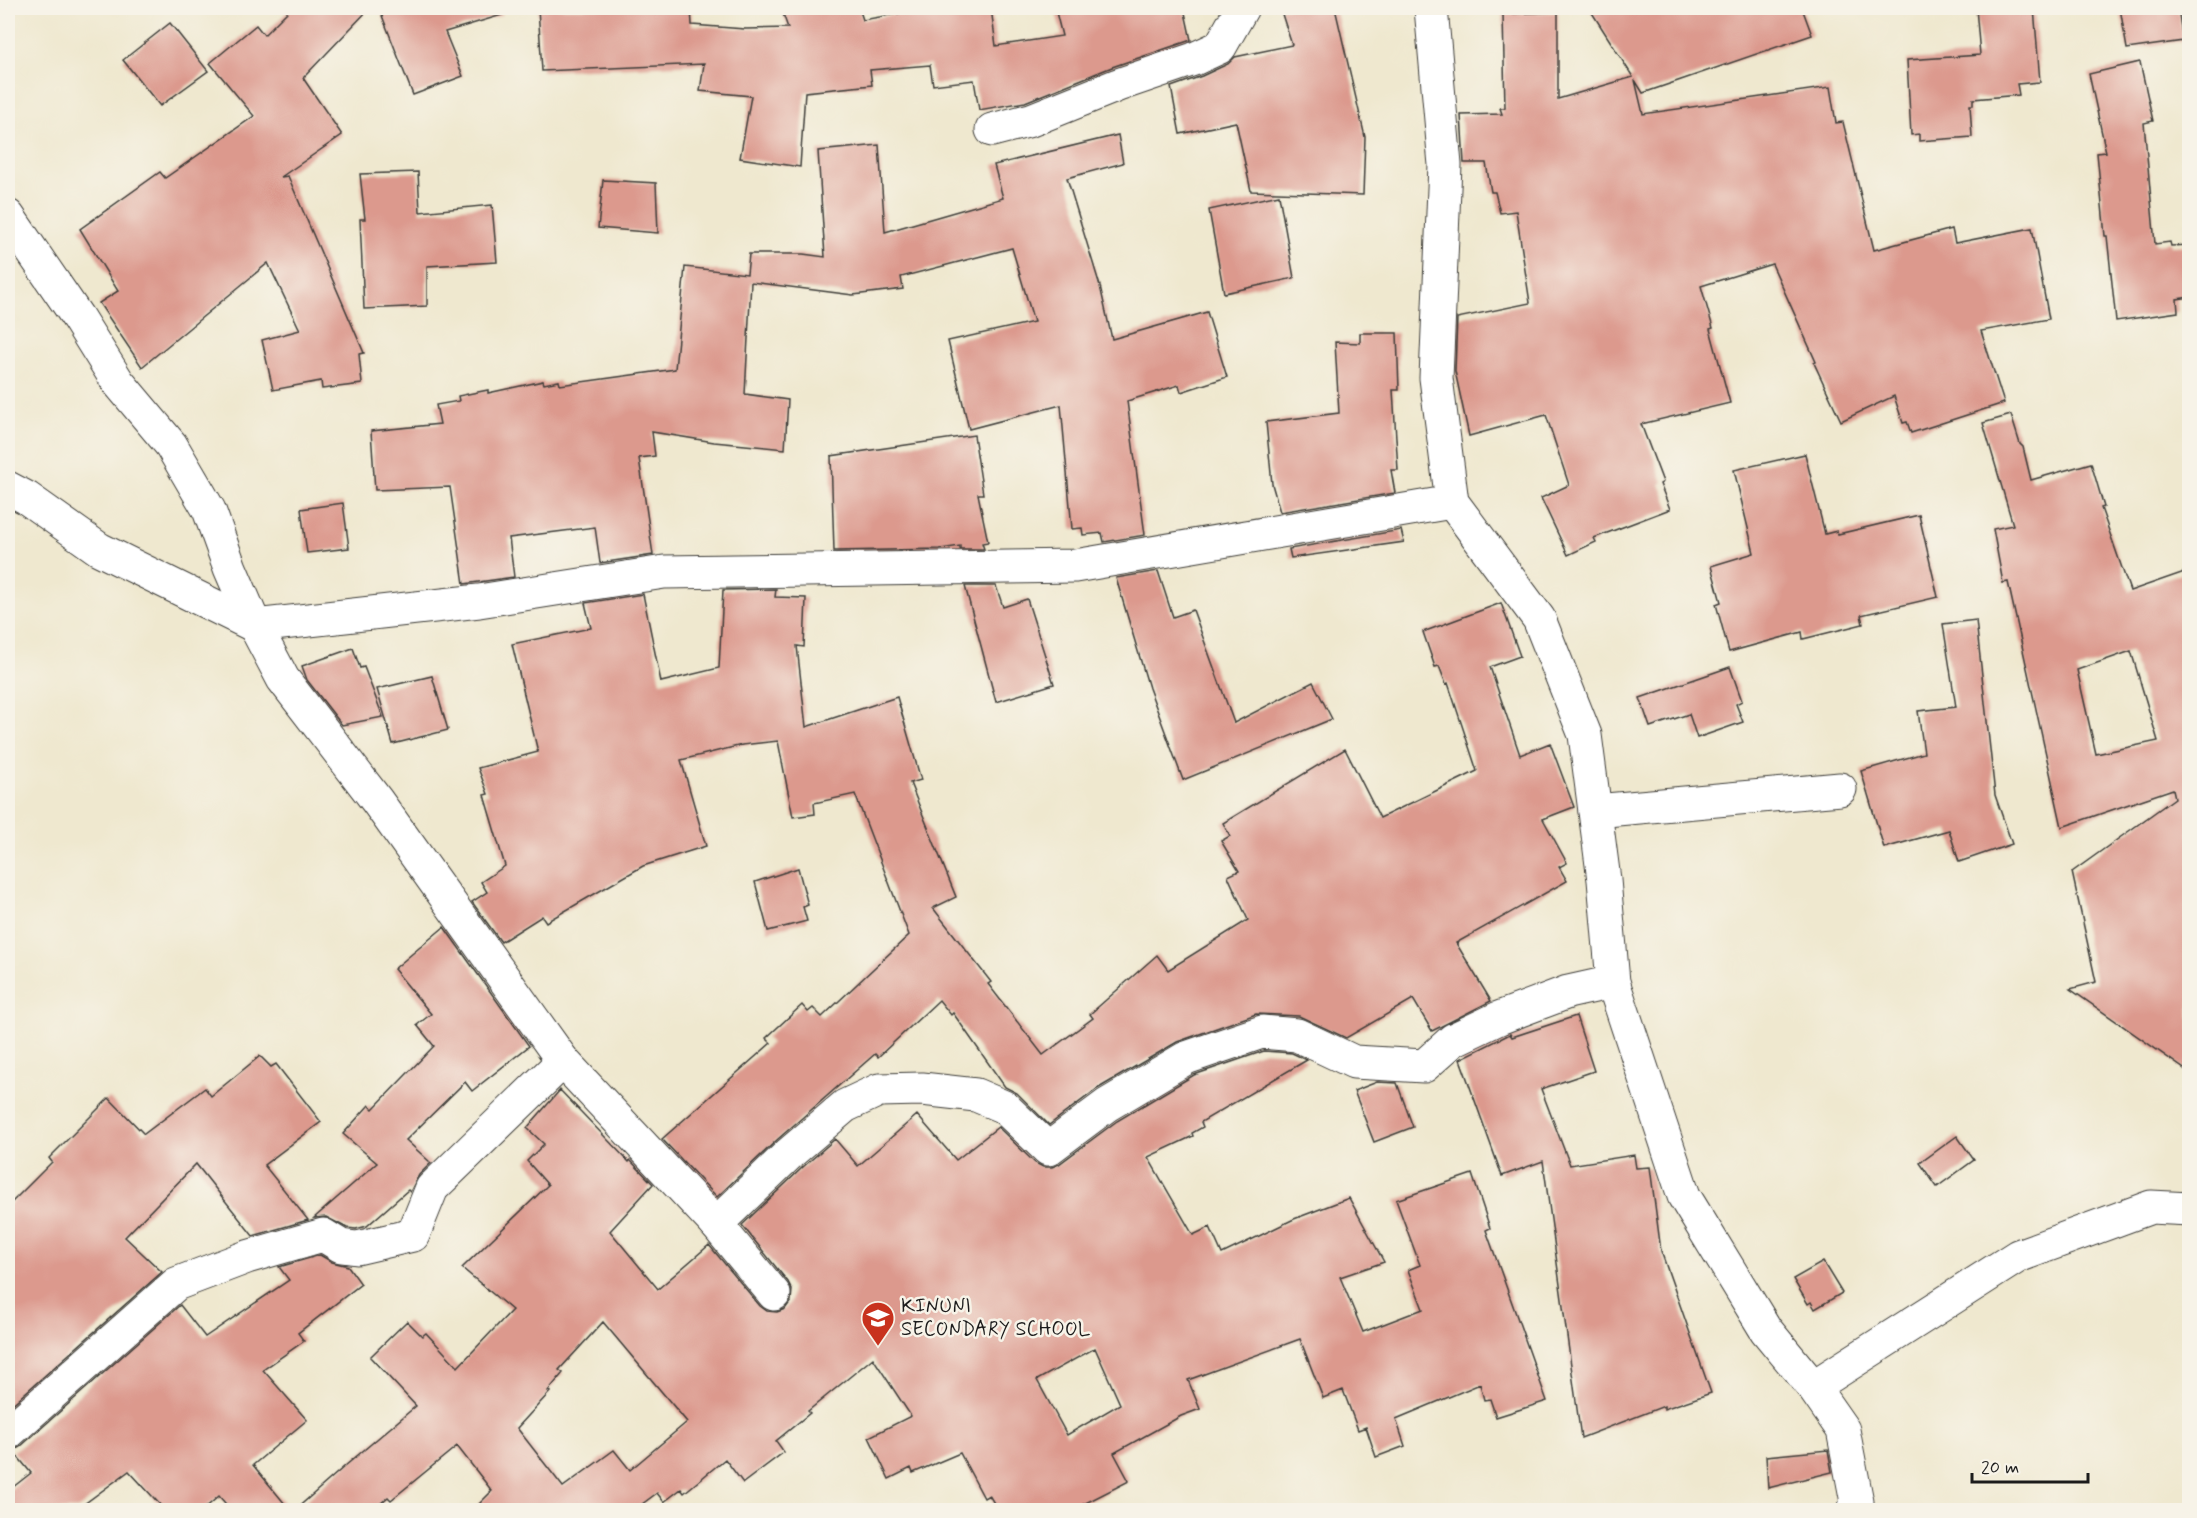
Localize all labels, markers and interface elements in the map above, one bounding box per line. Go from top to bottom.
place label: KINUNI SECONDARY SCHOOL [901,1293,1091,1343]
school or university icon: KINUNI SECONDARY SCHOOL [860,1300,896,1347]
scale bar [1972,1446,2088,1484]
text: 20 m [1981,1456,2019,1480]

